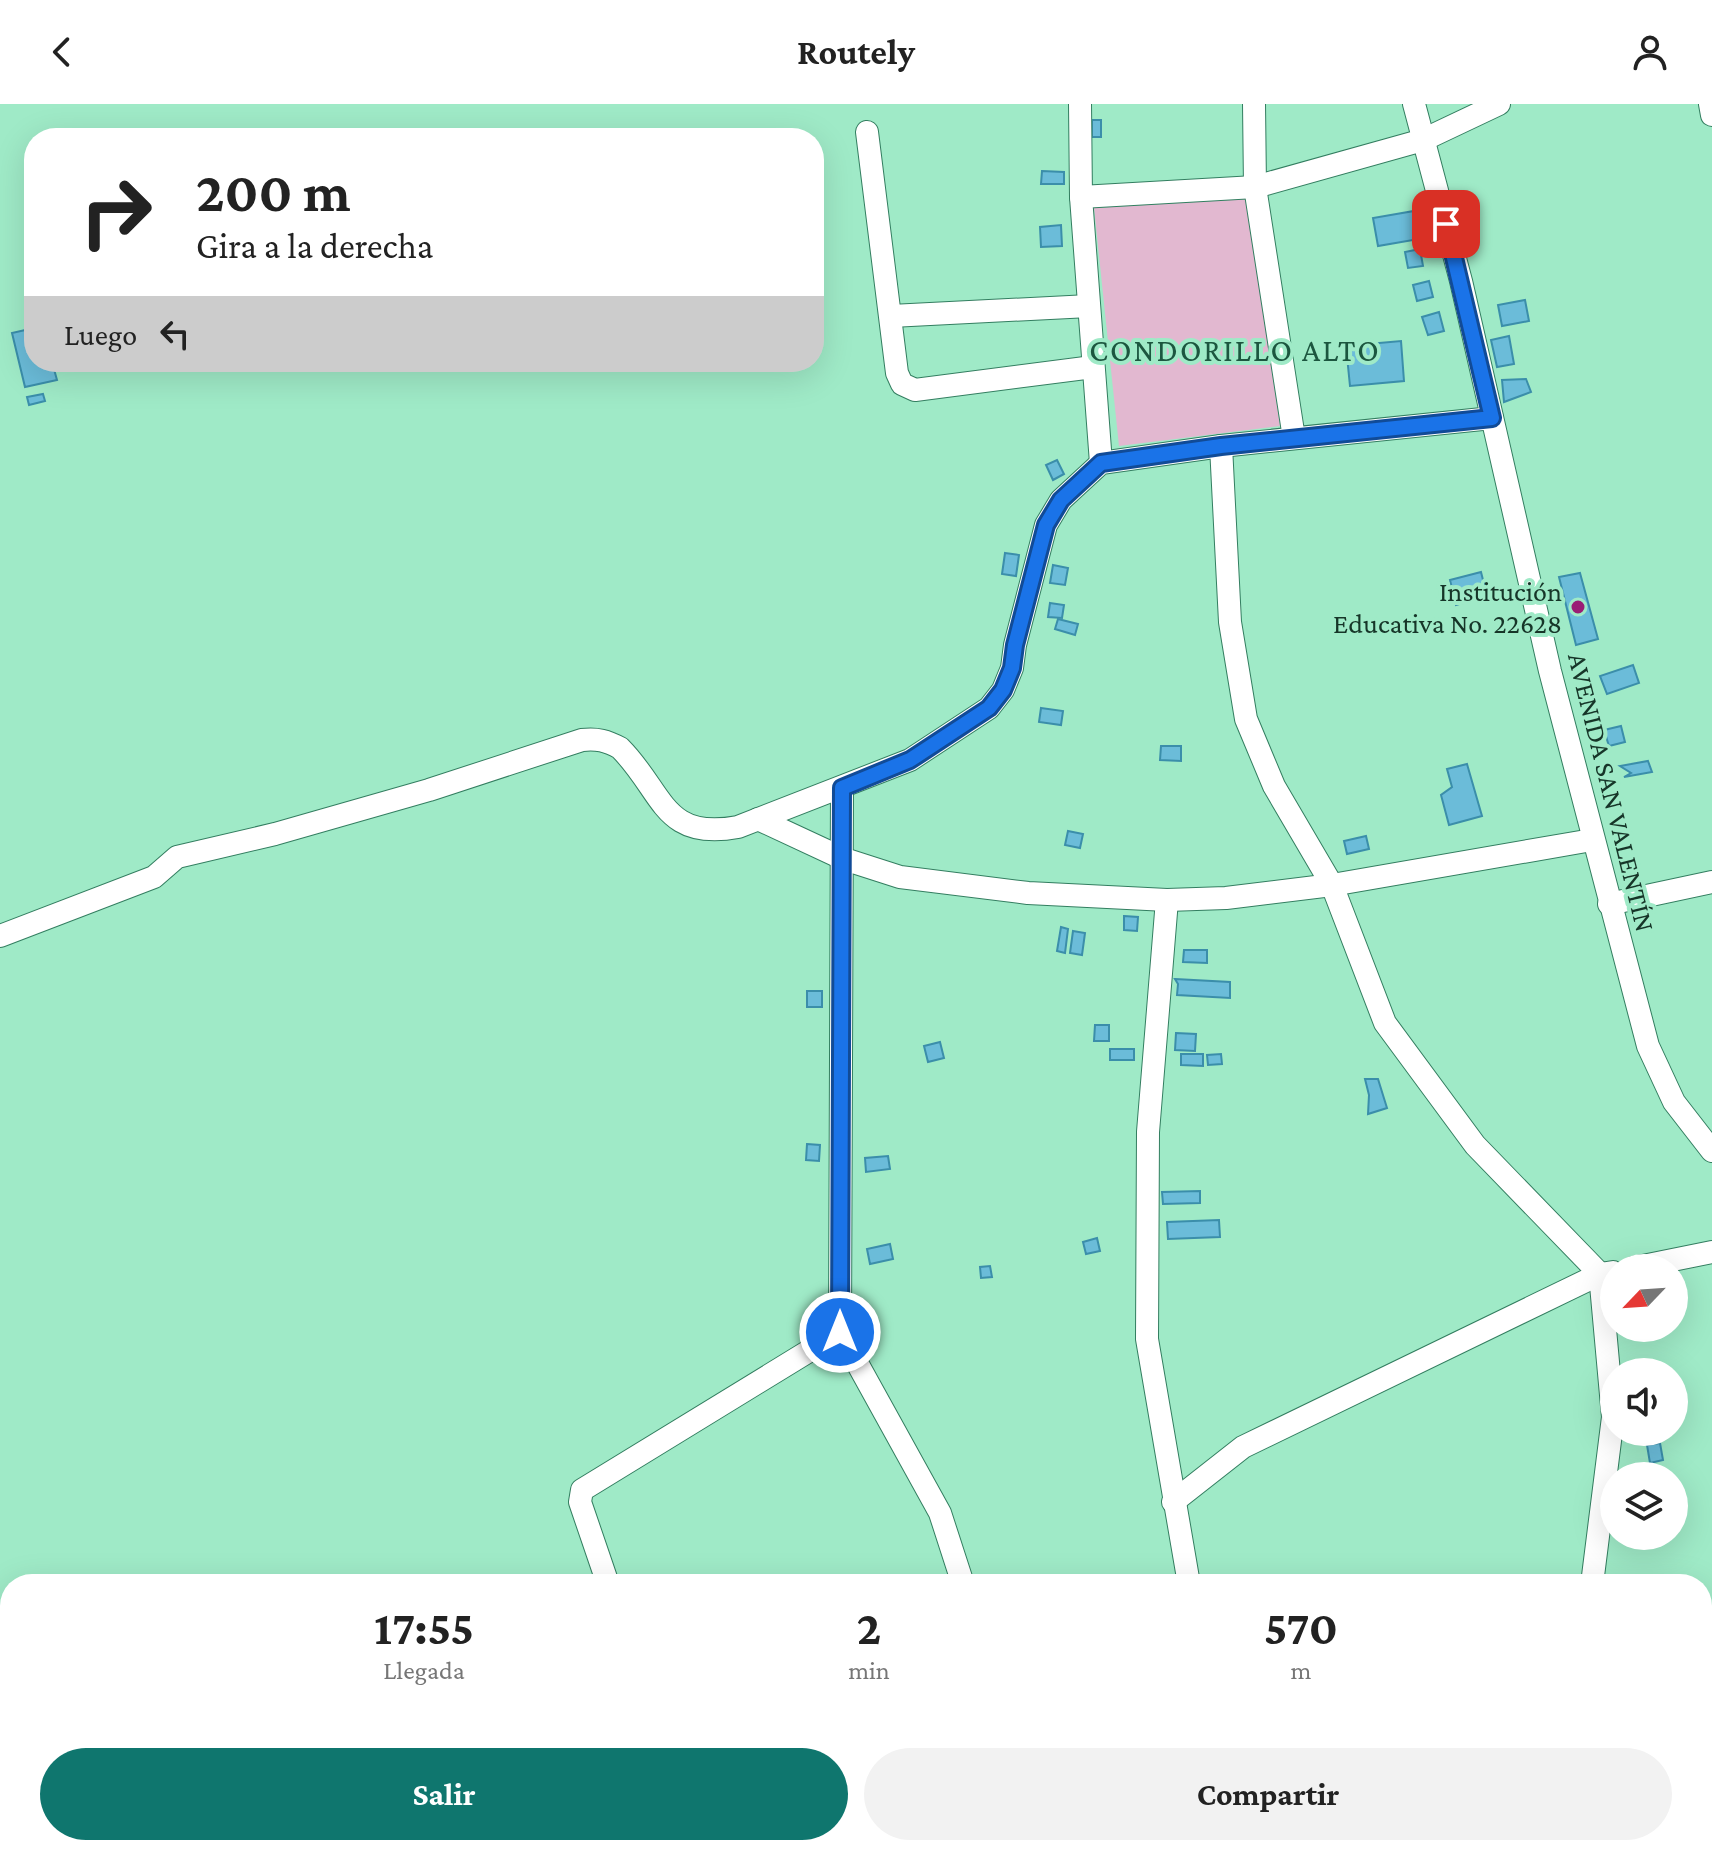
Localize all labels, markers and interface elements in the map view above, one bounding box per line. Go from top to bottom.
icon: back [40,30,84,74]
icon: person [1628,30,1672,74]
text: Routely [797,32,915,72]
icon: right [64,160,168,264]
text: 200 m [196,161,351,223]
pin [1412,190,1480,258]
icon: arrive [1424,202,1468,246]
text: Gira a la derecha [196,226,433,266]
icon: left [153,312,197,356]
text: Luego [64,318,137,351]
district label: CONDORILLO ALTO [1089,332,1381,368]
place label: Institución Educativa No. 22628 [1333,576,1562,639]
marker: Institución Educativa No. 22628 [1569,598,1587,616]
street label: AVENIDA SAN VALENTÍN [1562,649,1661,935]
north arrow [1600,1254,1688,1342]
map controls [1600,1254,1688,1550]
position arrow [798,1290,882,1374]
button: sound [1600,1358,1688,1446]
button: layers [1600,1462,1688,1550]
text: 17:55 [374,1601,474,1654]
text: 2 [857,1601,881,1654]
text: 570 [1264,1601,1338,1654]
text: Llegada [383,1656,465,1685]
text: min [848,1656,890,1685]
text: m [1290,1656,1311,1685]
button: Salir [40,1748,848,1840]
button: Compartir [864,1748,1672,1840]

